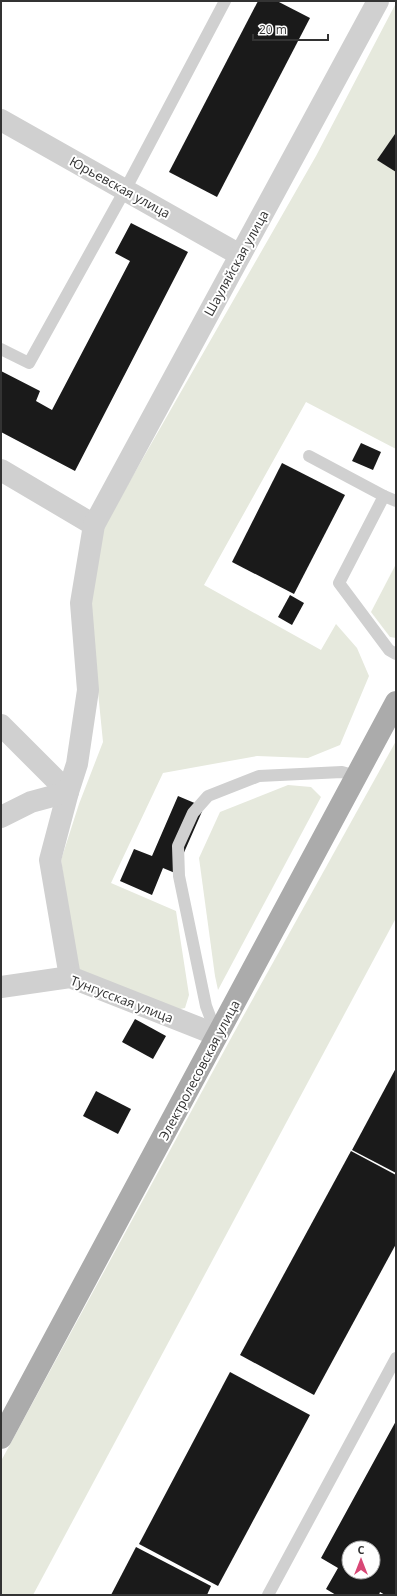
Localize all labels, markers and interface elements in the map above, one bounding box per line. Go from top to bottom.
scale bar [253,16,328,42]
text: 20 m [259,21,287,38]
street label: Юрьевская улица [67,152,173,222]
street label: Шауляйская улица [199,207,273,319]
street label: Тунгусская улица [68,971,176,1027]
street label: Электролесовская улица [154,997,244,1143]
north arrow [341,1540,381,1580]
text: С [357,1542,365,1557]

